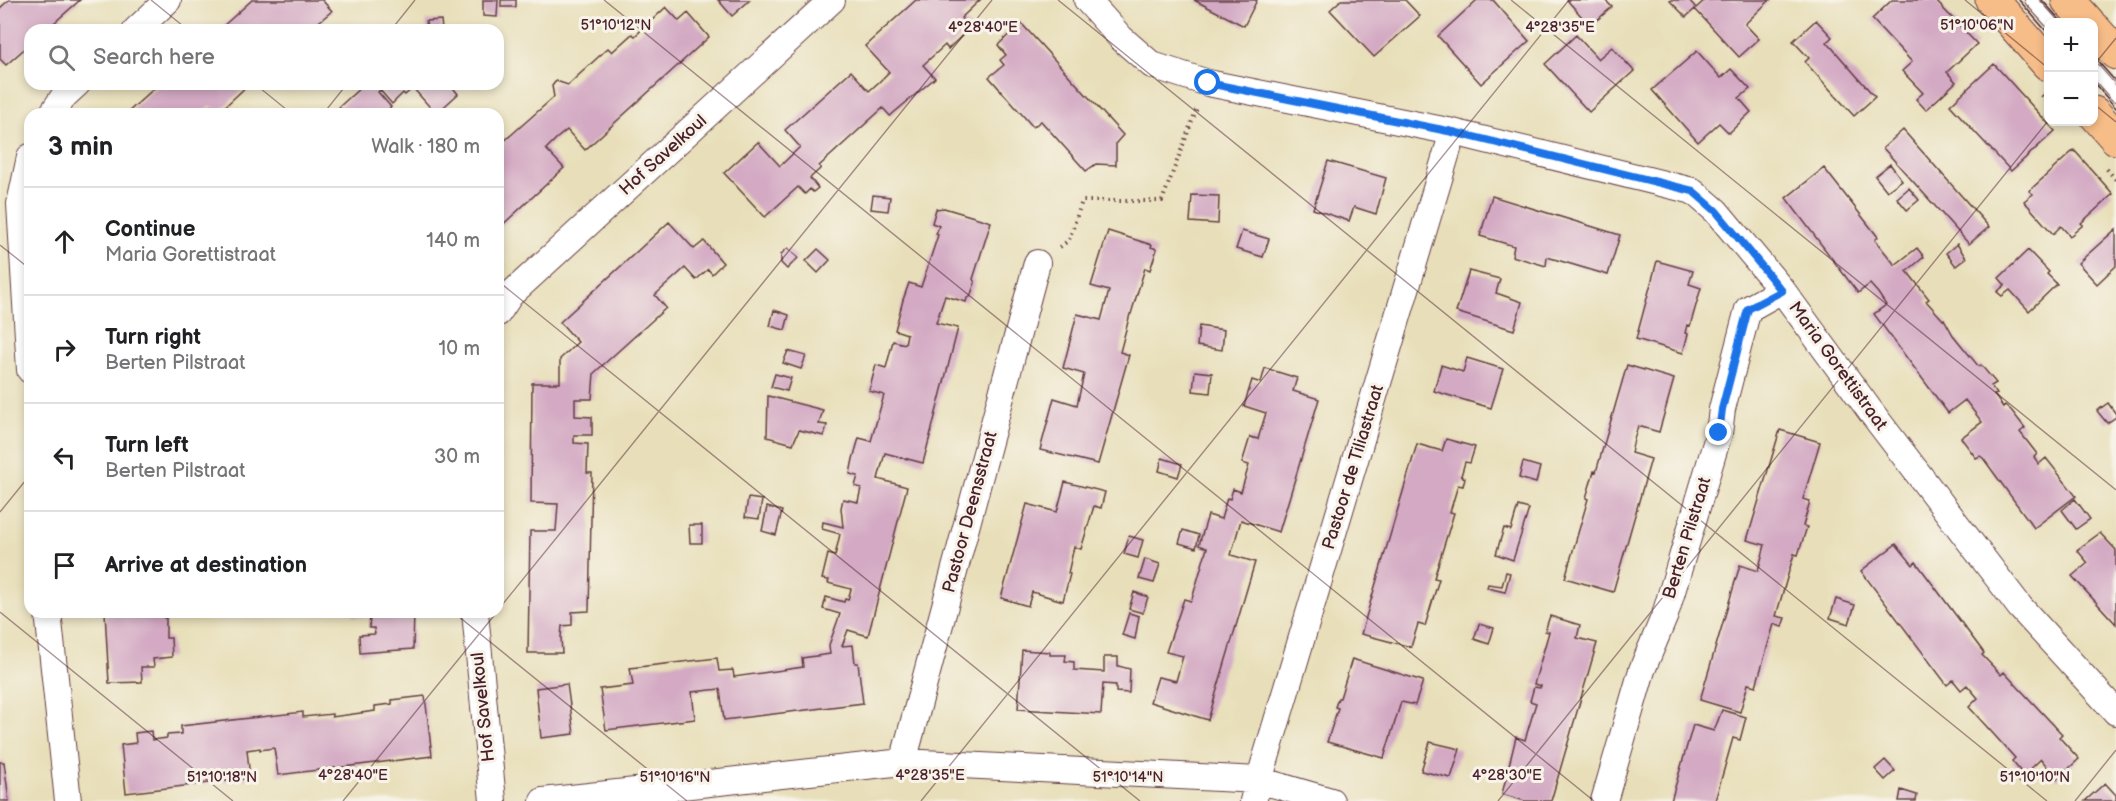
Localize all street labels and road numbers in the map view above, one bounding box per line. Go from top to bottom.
street label: Hof Savelkoul [615,110,711,200]
street label: Maria Gorettistraat [1784,298,1892,435]
street label: Pastoor de Tiliastraat [1318,382,1388,552]
street label: Pastoor Deensstraat [938,429,1002,595]
street label: Berten Pilstraat [1658,474,1716,602]
street label: Hof Savelkoul [467,651,499,763]

